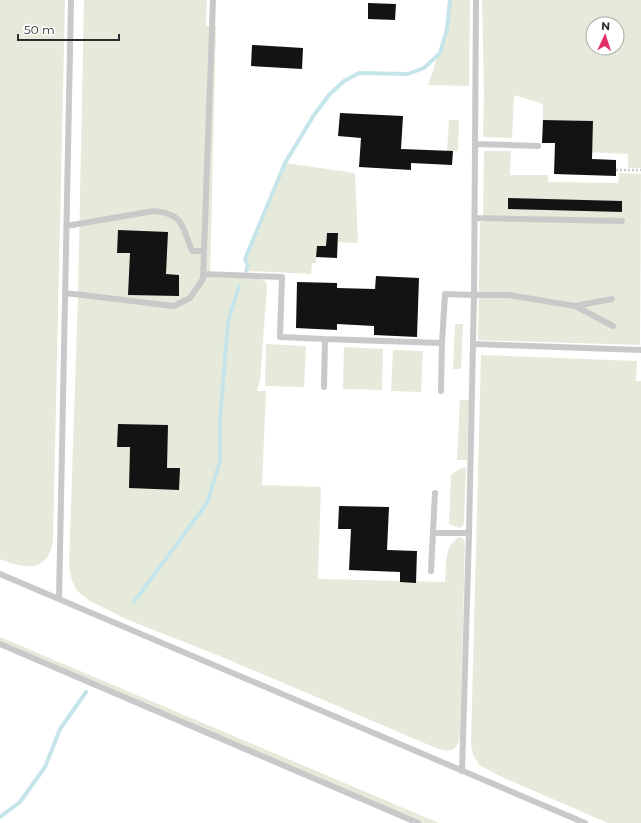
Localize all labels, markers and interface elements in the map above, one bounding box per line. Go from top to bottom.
scale bar [18,16,119,42]
north arrow [585,16,625,56]
text: N [601,19,610,33]
text: 50 m [24,22,55,37]

